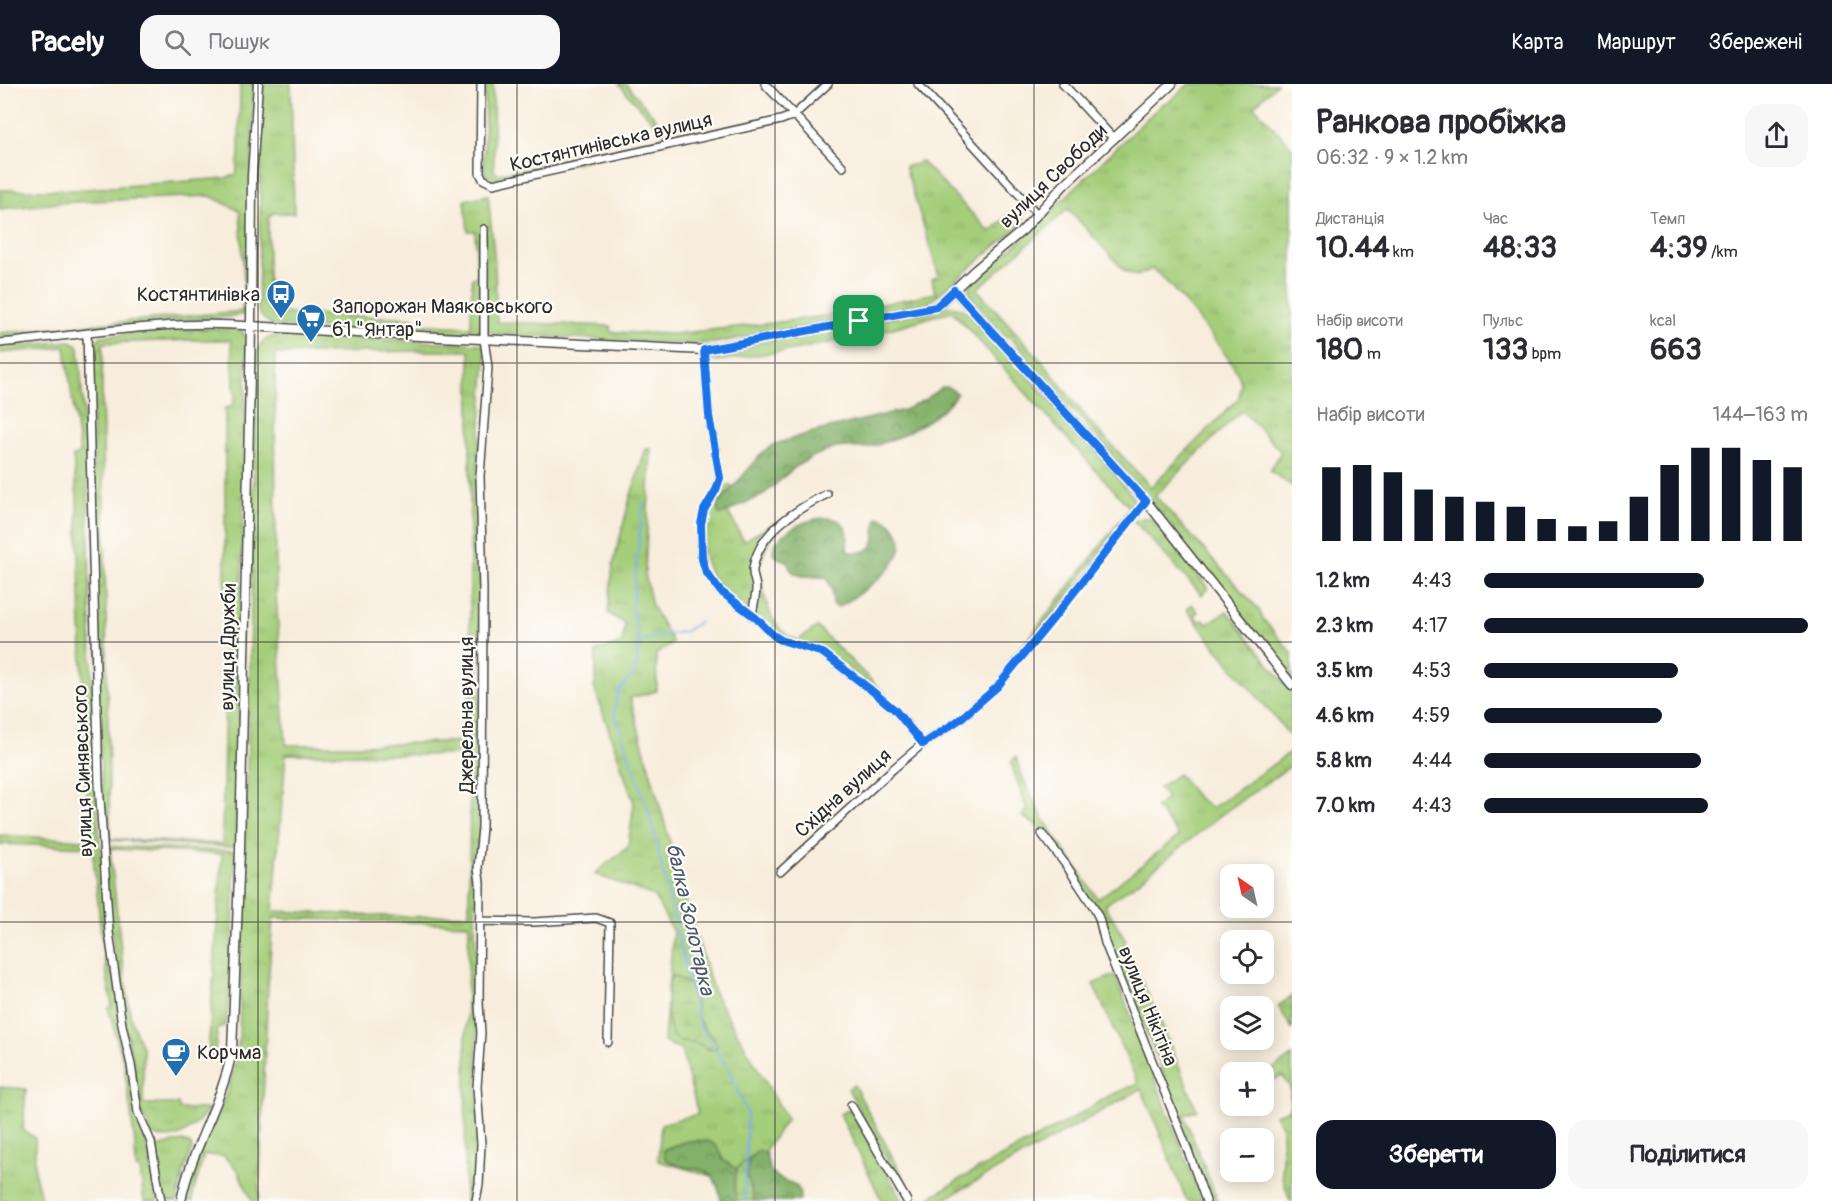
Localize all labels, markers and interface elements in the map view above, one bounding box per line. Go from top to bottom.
search box [140,15,560,69]
text: Pacely [30,25,104,60]
icon: search [161,26,194,59]
text: Пошук [209,28,270,56]
text: Карта [1512,29,1564,56]
text: Маршрут [1597,29,1676,56]
text: Збережені [1709,29,1802,56]
text: Ранкова пробіжка [1316,102,1566,143]
button: share [1745,104,1808,167]
street label: Костянтинівська вулиця [507,107,715,177]
street label: вулиця Свободи [994,118,1112,234]
text: 06:32 · 9 × 1.2 km [1316,145,1468,170]
text: Дистанція [1316,209,1384,229]
text: Час [1483,209,1508,229]
text: Темп [1650,209,1685,229]
text: 10.44 [1316,229,1390,266]
text: 48:33 [1483,229,1557,266]
text: 4:39 [1650,229,1708,266]
text: km [1390,242,1414,262]
text: /km [1708,242,1738,262]
bus stop icon: Костянтинівка [265,278,297,320]
place label: Костянтинівка [137,282,260,307]
place label: Запорожан Маяковського 61 "Янтар" [332,294,553,342]
pin [833,295,884,346]
supermarket icon: Запорожан Маяковського 61 "Янтар" [295,302,327,344]
icon: arrive [842,304,875,337]
text: Набір висоти [1316,311,1403,331]
text: Пульс [1483,311,1523,331]
text: kcal [1650,311,1676,331]
text: 180 [1316,331,1363,368]
text: 133 [1483,331,1528,368]
text: 663 [1650,331,1702,368]
text: m [1363,344,1381,364]
text: bpm [1528,344,1561,364]
text: Набір висоти [1316,402,1425,427]
text: 144–163 m [1712,402,1808,427]
text: 1.2 km [1316,568,1370,593]
text: 4:43 [1412,568,1452,593]
street label: вулиця Дружби [214,583,242,711]
text: 2.3 km [1316,613,1373,638]
text: 4:17 [1412,613,1447,638]
street label: Джерельна вулиця [454,636,479,795]
text: 3.5 km [1316,658,1373,683]
text: 4:53 [1412,658,1451,683]
street label: вулиця Синявського [67,684,99,858]
text: 4.6 km [1316,703,1374,728]
text: 4:59 [1412,703,1450,728]
street label: Східна вулиця [790,743,896,843]
text: 5.8 km [1316,748,1372,773]
text: 4:44 [1412,748,1452,773]
text: 7.0 km [1316,793,1375,818]
text: 4:43 [1412,793,1452,818]
water label: балка Золотарка [659,840,721,999]
north arrow [1220,864,1274,918]
map controls [1220,864,1274,1182]
button: locate [1220,930,1274,984]
street label: вулиця Нікітіна [1113,942,1183,1070]
button: layers [1220,996,1274,1050]
cafe icon: Корчма [160,1036,192,1078]
place label: Корчма [197,1040,261,1065]
button: + [1220,1062,1274,1116]
button: Зберегти [1316,1120,1556,1189]
button: Поділитися [1568,1120,1808,1189]
button: − [1220,1128,1274,1182]

